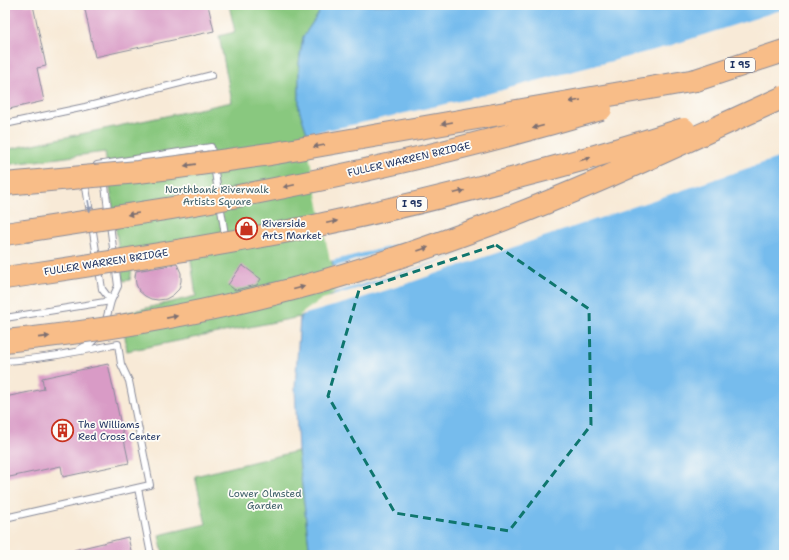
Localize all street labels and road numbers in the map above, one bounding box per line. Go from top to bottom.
road number: I 95 [725,58,755,72]
street label: FULLER WARREN BRIDGE [346,139,472,179]
road number: I 95 [397,197,427,211]
street label: FULLER WARREN BRIDGE [43,246,169,278]

